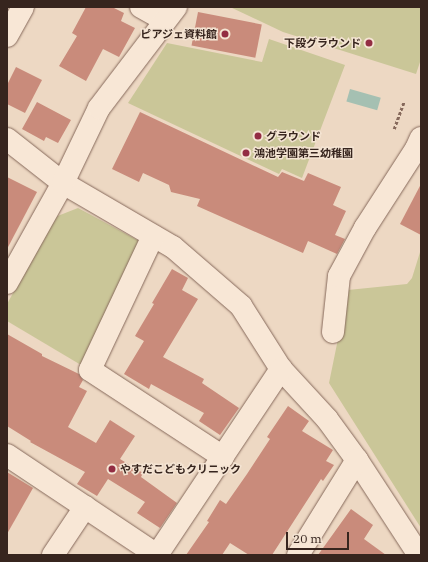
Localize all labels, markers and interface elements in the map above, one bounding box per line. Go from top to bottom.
place label: ピアジェ資料館 [140,27,217,41]
marker: ピアジェ資料館 [220,29,230,39]
place label: 下段グラウンド [284,36,361,50]
marker: 下段グラウンド [364,38,374,48]
place label: グラウンド [266,129,321,143]
marker: グラウンド [253,131,263,141]
place label: 鴻池学園第三幼稚園 [254,146,353,160]
marker: 鴻池学園第三幼稚園 [241,148,251,158]
place label: やすだこどもクリニック [120,462,241,476]
marker: やすだこどもクリニック [107,464,117,474]
scale bar [288,524,351,550]
text: 20 m [293,531,322,546]

